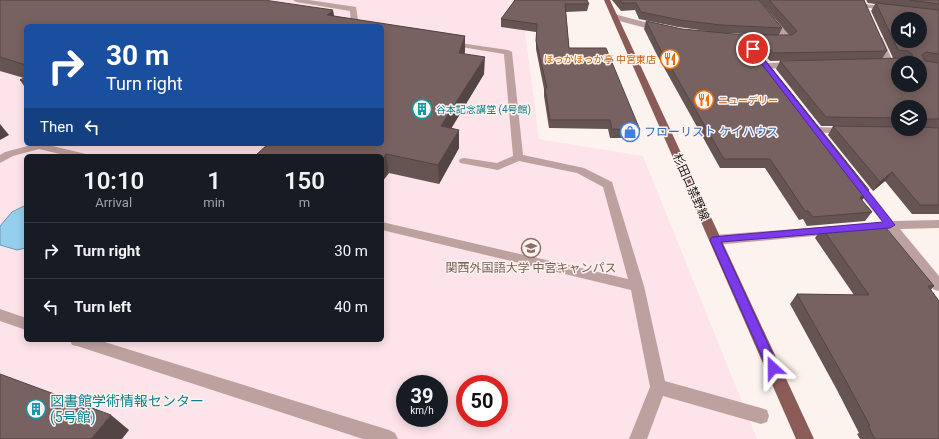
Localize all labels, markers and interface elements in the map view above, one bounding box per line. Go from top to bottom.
map controls [891,12,927,136]
button: sound [891,12,927,48]
pin [736,32,770,66]
icon: arrive [742,38,764,60]
text: 30 m [106,39,169,72]
icon: right [40,40,92,92]
restaurant icon: ほっかほっか亭 中宮東店 [659,48,681,70]
place label: ほっかほっか亭 中宮東店 [544,54,656,65]
button: search [891,56,927,92]
text: Turn right [106,73,183,94]
restaurant icon: ニューデリー [693,89,715,111]
place label: ニューデリー [718,95,778,106]
building icon: 谷本記念講堂 (4号館) [411,98,433,120]
button: layers [891,100,927,136]
place label: 谷本記念講堂 (4号館) [436,104,531,116]
icon: left [81,116,103,138]
text: Then [40,118,73,136]
shop icon: フローリスト ケイハウス [619,121,641,143]
place label: フローリスト ケイハウス [644,125,779,139]
street label: 杉田口禁野線 [670,151,712,223]
text: 10:10 [83,167,144,195]
text: 1 [207,167,221,195]
text: 150 [284,167,325,195]
text: Arrival [95,195,132,210]
text: min [203,195,225,210]
text: m [299,195,310,210]
school or university icon: 関西外国語大学 中宮キャンパス [520,237,542,259]
icon: right [40,240,62,262]
text: Turn right [74,242,140,260]
text: 30 m [334,242,368,260]
place label: 関西外国語大学 中宮キャンパス [446,261,616,275]
icon: left [40,296,62,318]
text: Turn left [74,298,131,316]
text: 40 m [334,298,368,316]
position arrow [752,347,794,389]
speed limit sign: 50 [456,375,508,427]
text: 39 [411,384,433,408]
place label: 図書館学術情報センター (5号館) [50,393,204,426]
building icon: 図書館学術情報センター (5号館) [25,398,47,420]
text: km/h [410,405,434,416]

